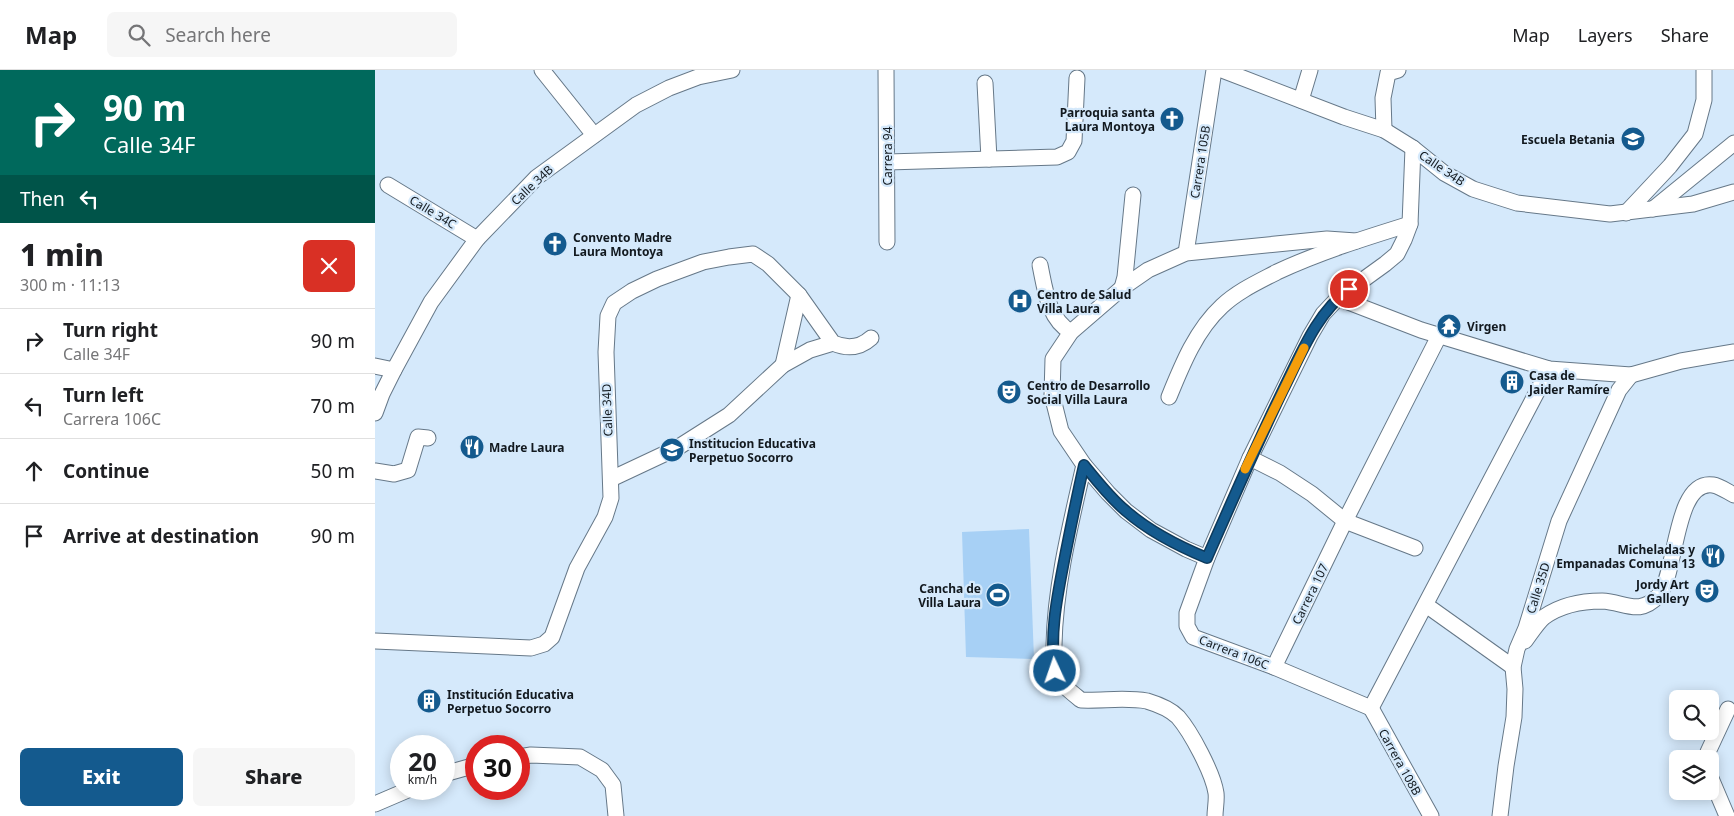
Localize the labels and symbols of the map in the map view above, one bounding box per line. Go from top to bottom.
place label: Parroquia santa Laura Montoya [1060,104,1155,135]
church icon: Parroquia santa Laura Montoya [1159,106,1185,132]
street label: Carrera 105B [1186,124,1214,200]
street label: Carrera 94 [879,126,896,186]
school or university icon: Escuela Betania [1620,126,1646,152]
place label: Escuela Betania [1521,131,1615,148]
street label: Calle 34B [1416,146,1468,190]
street label: Calle 34B [507,161,557,209]
street label: Calle 34C [406,191,460,233]
place label: Convento Madre Laura Montoya [573,229,672,260]
church icon: Convento Madre Laura Montoya [542,231,568,257]
pin [1328,268,1370,310]
place label: Centro de Salud Villa Laura [1037,286,1131,317]
hospital icon: Centro de Salud Villa Laura [1007,288,1033,314]
temple icon: Virgen [1436,313,1462,339]
place label: Virgen [1467,318,1506,335]
place label: Casa de Jaider Ramíre [1528,367,1610,398]
building icon: Casa de Jaider Ramíre [1499,369,1525,395]
place label: Centro de Desarrollo Social Villa Laura [1027,377,1150,408]
theatre icon: Centro de Desarrollo Social Villa Laura [996,379,1022,405]
street label: Calle 34D [598,383,616,437]
restaurant icon: Madre Laura [459,434,485,460]
place label: Institucion Educativa Perpetuo Socorro [689,435,816,466]
school or university icon: Institucion Educativa Perpetuo Socorro [659,437,685,463]
place label: Madre Laura [489,439,565,456]
place label: Micheladas y Empanadas Comuna 13 [1556,541,1695,572]
restaurant icon: Micheladas y Empanadas Comuna 13 [1700,543,1726,569]
street label: Calle 35D [1522,560,1554,616]
street label: Carrera 107 [1288,561,1332,627]
place label: Jordy Art Gallery [1635,576,1689,607]
theatre icon: Jordy Art Gallery [1694,578,1720,604]
place label: Cancha de Villa Laura [918,580,981,611]
sports icon: Cancha de Villa Laura [985,582,1011,608]
street label: Carrera 106C [1197,631,1272,673]
position arrow [1028,644,1080,696]
place label: Institución Educativa Perpetuo Socorro [447,686,574,717]
building icon: Institución Educativa Perpetuo Socorro [416,688,442,714]
street label: Carrera 108B [1375,726,1425,799]
speed limit sign: 30 [465,735,530,800]

